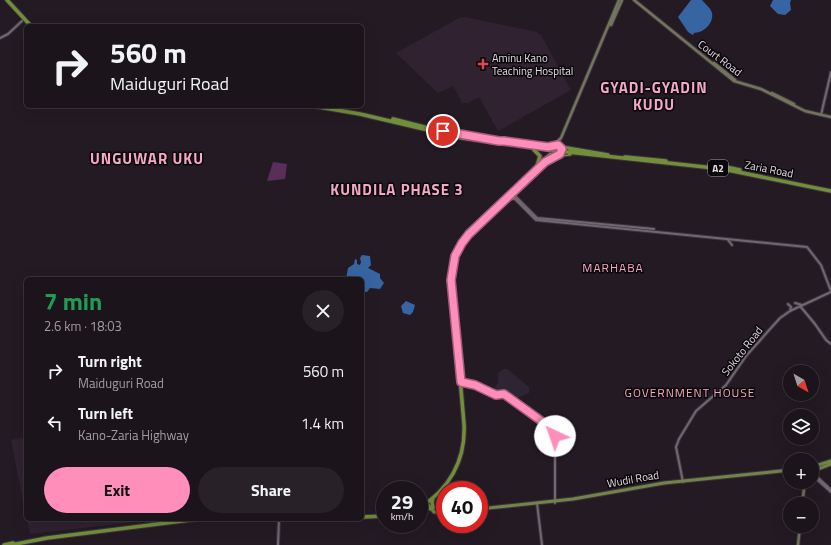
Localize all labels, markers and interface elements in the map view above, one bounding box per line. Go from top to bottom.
text: 560 m [110,31,187,74]
street label: Court Road [695,36,745,80]
icon: right [44,40,96,92]
place label: Aminu Kano Teaching Hospital [492,50,573,79]
marker: Aminu Kano Teaching Hospital [477,58,489,70]
text: Maiduguri Road [110,70,229,97]
district label: GYADI-GYADIN KUDU [600,76,708,116]
pin [426,114,460,148]
icon: arrive [432,120,454,142]
district label: UNGUWAR UKU [90,147,204,170]
street label: Zaria Road [743,156,795,182]
road number: A2 [708,160,728,176]
district label: KUNDILA PHASE 3 [330,178,464,201]
district label: MARHABA [582,258,644,277]
text: 7 min [44,283,102,319]
button: close [302,290,344,332]
text: 2.6 km · 18:03 [44,316,122,336]
street label: Sokoto Road [718,323,766,379]
text: Turn right [78,350,142,373]
icon: right [44,360,66,382]
text: 560 m [303,360,344,383]
north arrow [783,365,819,401]
map controls [783,365,819,533]
text: Maiduguri Road [78,373,164,393]
district label: GOVERNMENT HOUSE [625,383,755,402]
text: Turn left [78,402,133,425]
button: layers [783,409,819,445]
icon: left [44,412,66,434]
text: 1.4 km [301,412,344,435]
position arrow [534,415,576,457]
text: Kano-Zaria Highway [78,425,189,445]
button: + [783,453,819,489]
button: Exit [44,467,190,513]
button: Share [198,467,344,513]
street label: Wudil Road [606,467,660,491]
speed limit sign: 40 [436,481,488,533]
text: 29 [391,486,413,517]
button: − [783,497,819,533]
text: km/h [391,509,413,524]

